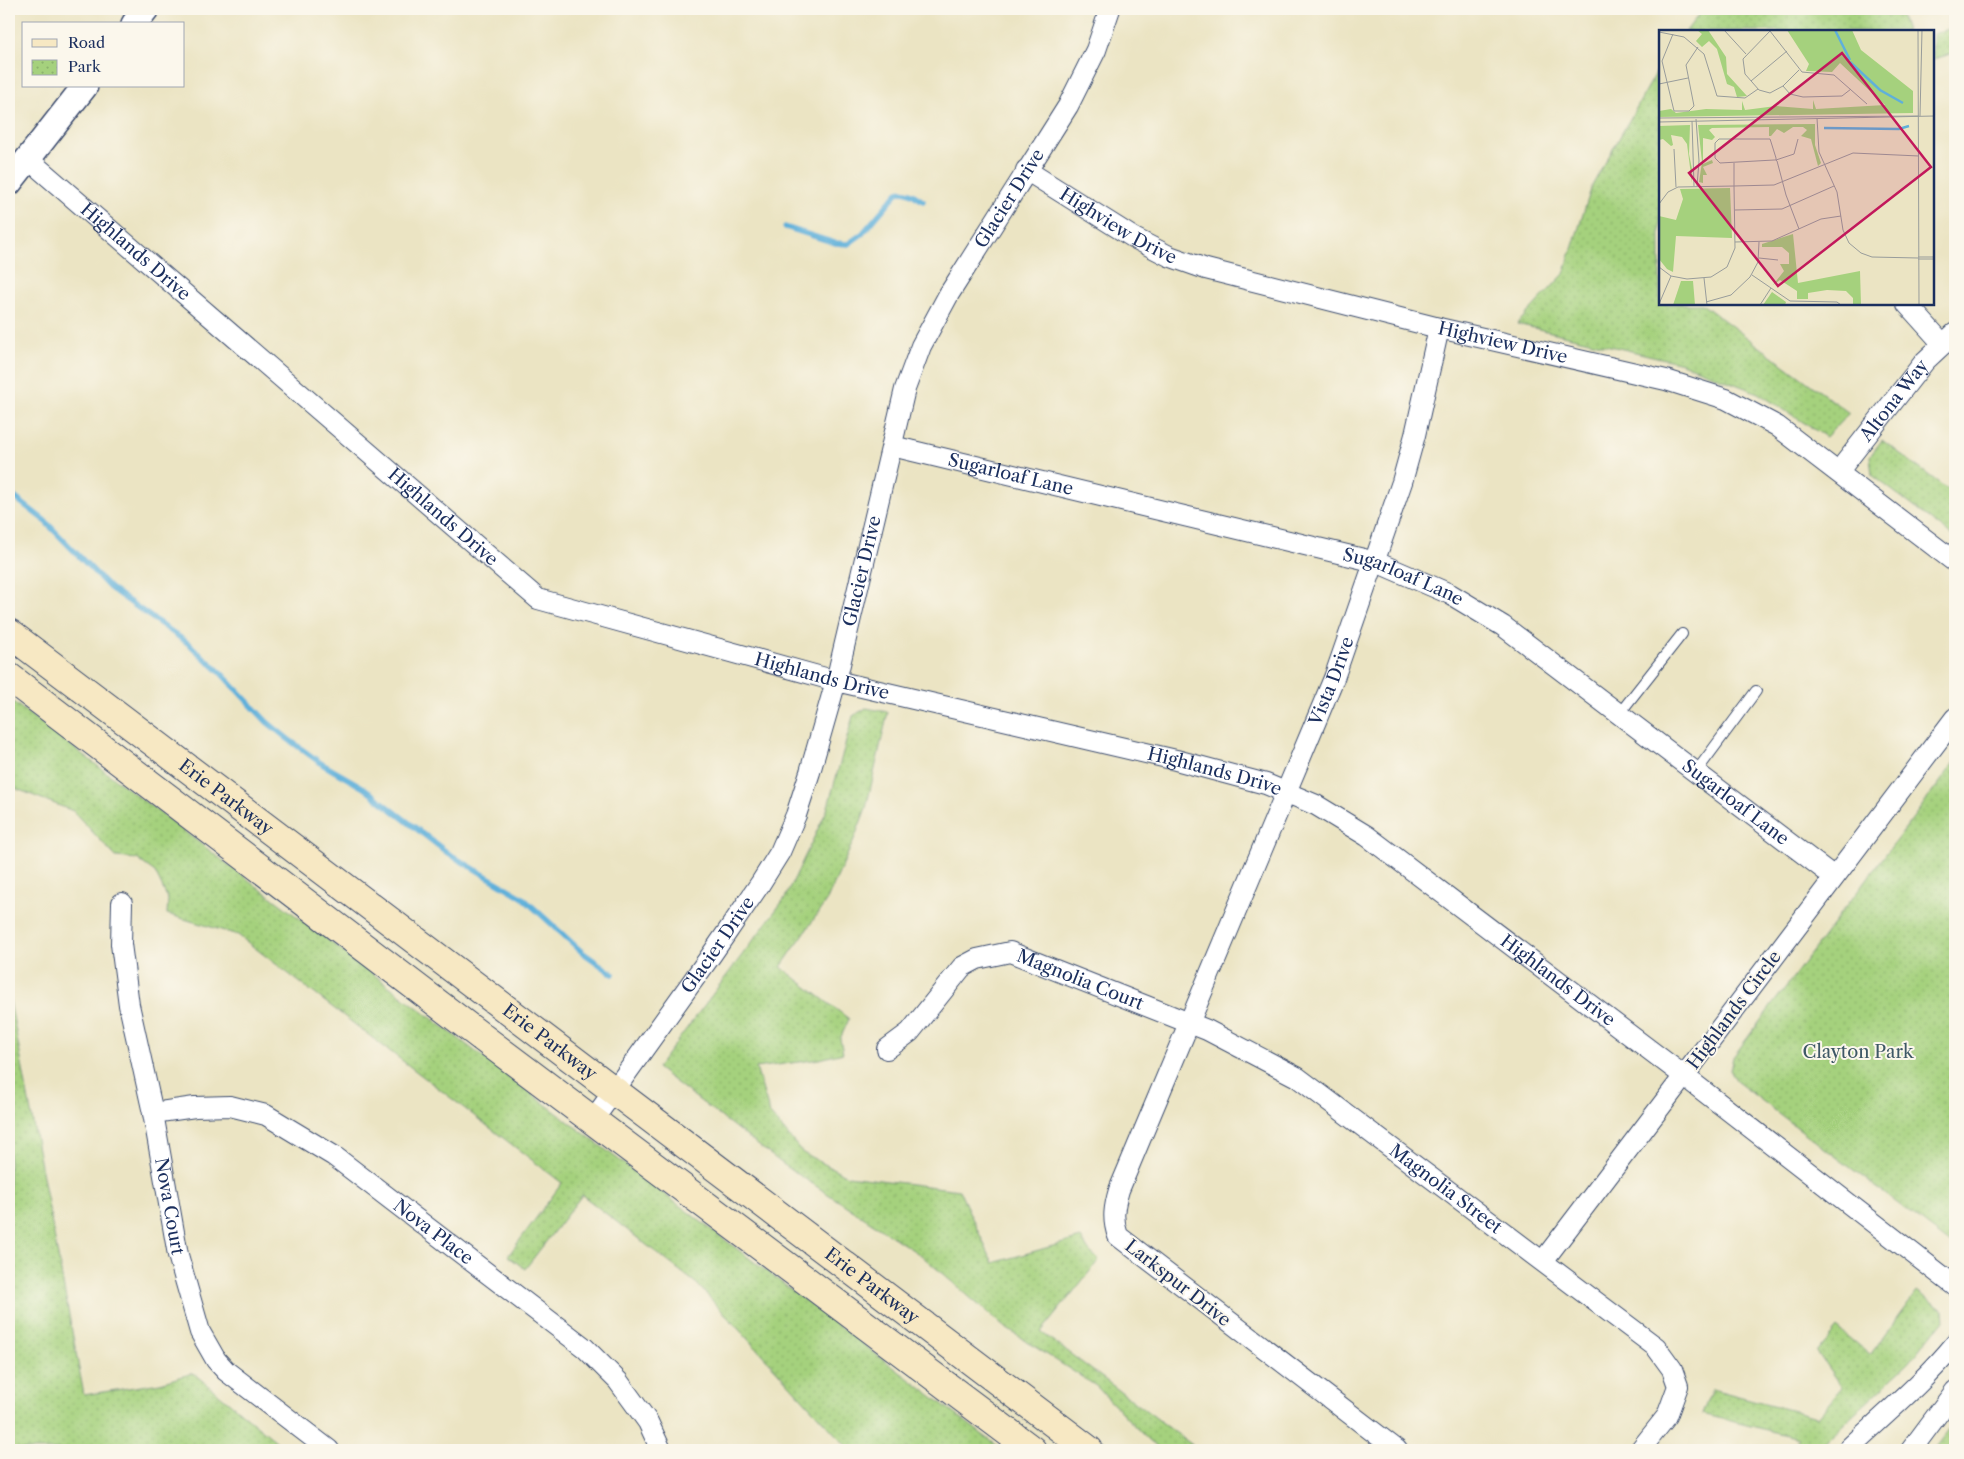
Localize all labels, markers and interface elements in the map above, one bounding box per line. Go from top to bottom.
legend [22,22,185,88]
inset map [1659,30,1934,305]
text: Road [68,33,105,52]
text: Park [68,57,102,76]
street label: Glacier Drive [970,145,1049,252]
street label: Highview Drive [1056,183,1179,269]
street label: Highlands Drive [76,198,195,305]
street label: Highview Drive [1436,317,1570,368]
street label: Altona Way [1855,354,1934,447]
street label: Sugarloaf Lane [946,449,1076,500]
street label: Highlands Drive [383,463,502,570]
street label: Glacier Drive [838,513,886,629]
street label: Sugarloaf Lane [1341,543,1467,611]
street label: Vista Drive [1304,634,1358,730]
street label: Highlands Drive [752,648,892,704]
street label: Highlands Drive [1145,743,1285,800]
street label: Erie Parkway [174,754,278,840]
street label: Sugarloaf Lane [1678,755,1793,850]
street label: Glacier Drive [676,892,759,998]
street label: Highlands Drive [1496,930,1619,1031]
street label: Magnolia Court [1014,945,1147,1015]
street label: Highlands Circle [1682,946,1786,1074]
street label: Erie Parkway [498,999,602,1085]
park label: Clayton Park [1803,1041,1915,1063]
street label: Magnolia Street [1385,1139,1507,1239]
street label: Nova Court [150,1156,189,1257]
street label: Nova Place [389,1195,478,1269]
street label: Larkspur Drive [1121,1235,1235,1331]
street label: Erie Parkway [820,1243,924,1329]

